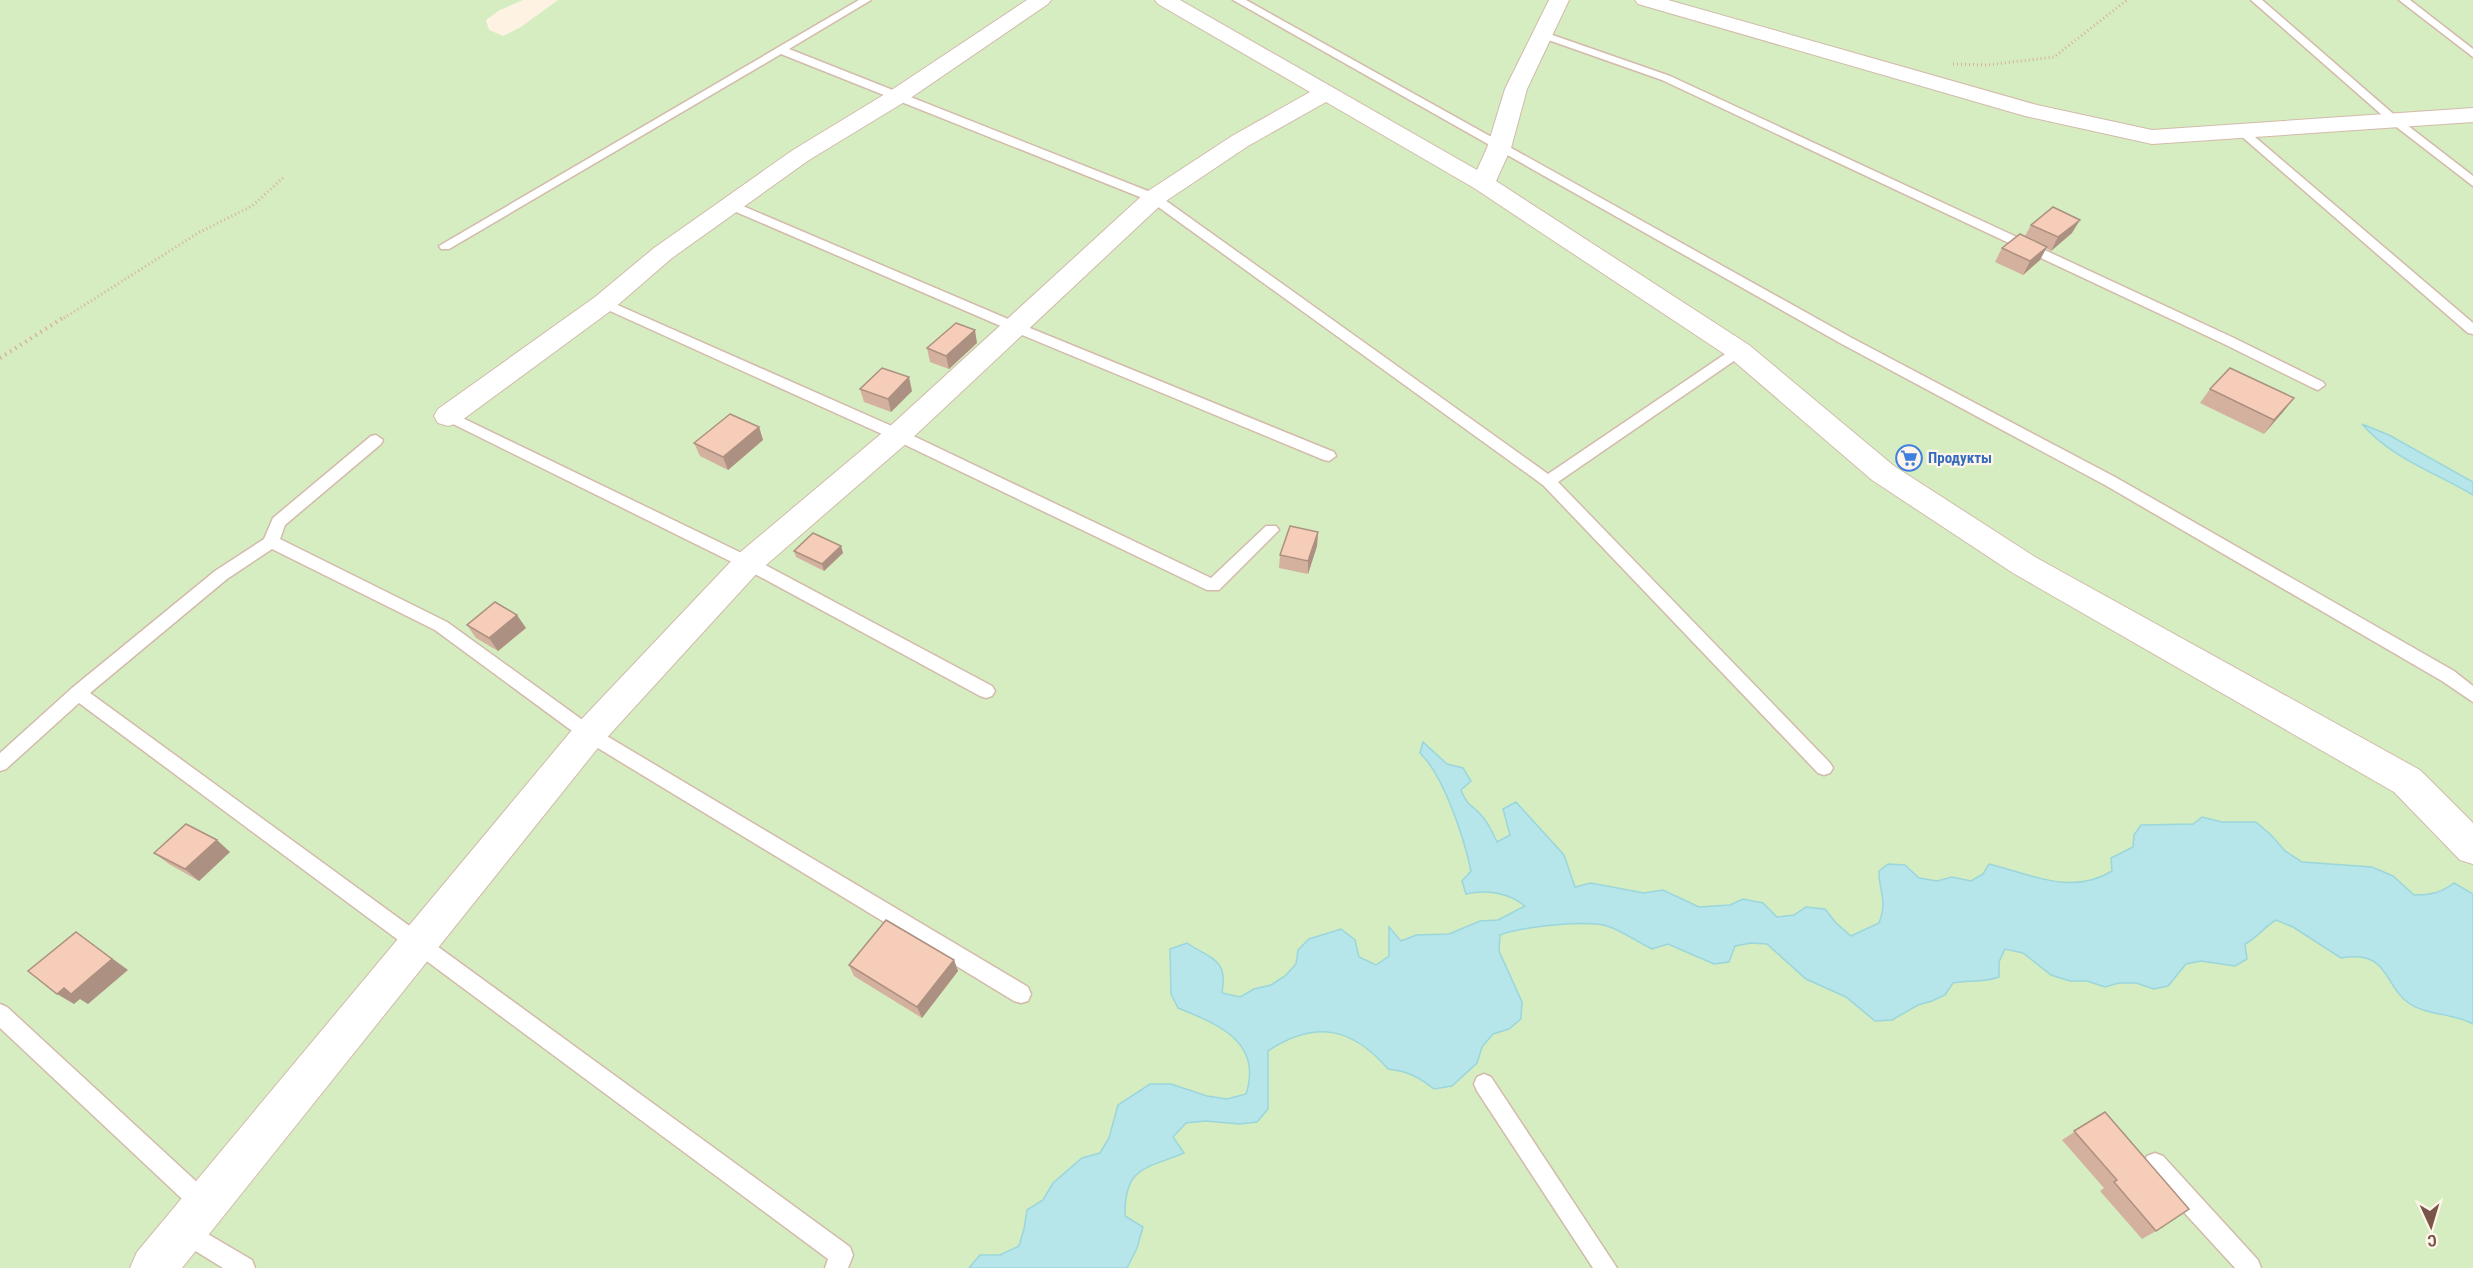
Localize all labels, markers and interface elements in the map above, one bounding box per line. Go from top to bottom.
supermarket icon: Продукты [1894,443,1924,473]
place label: Продукты [1928,449,1992,467]
north arrow [2401,1196,2461,1256]
text: С [2427,1231,2437,1250]

